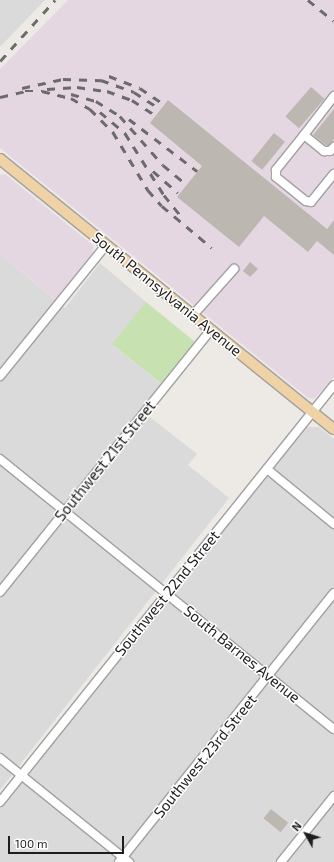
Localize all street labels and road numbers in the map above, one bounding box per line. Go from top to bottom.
street label: South Pennsylvania Avenue [88,228,246,360]
street label: Southwest 21st Street [51,397,159,525]
street label: Southwest 22nd Street [111,527,223,659]
street label: South Barnes Avenue [180,601,304,707]
street label: Southwest 23rd Street [150,691,260,821]

